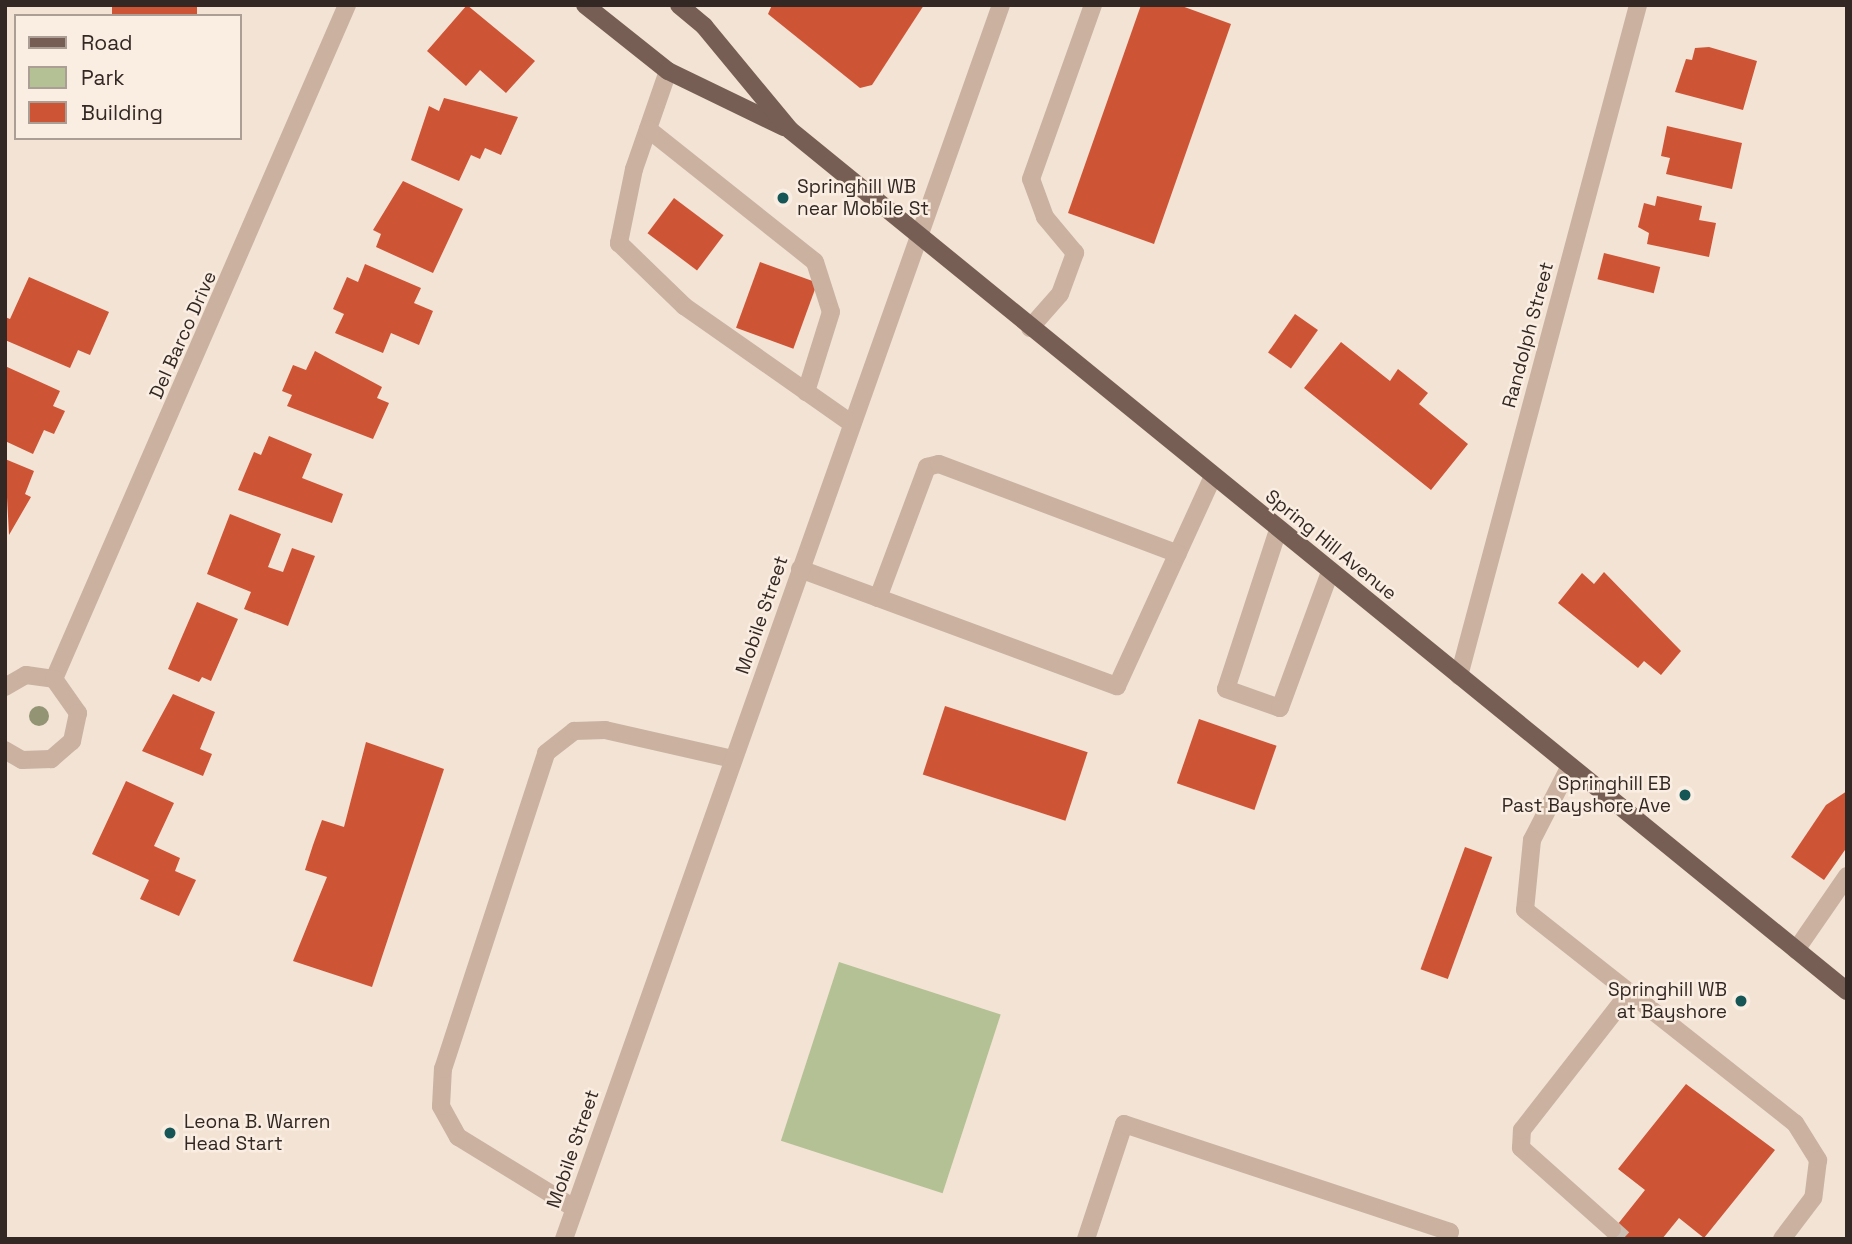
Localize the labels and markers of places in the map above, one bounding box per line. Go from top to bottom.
place label: Springhill WB near Mobile St [797,176,929,220]
marker: Springhill WB near Mobile St [775,190,791,206]
place label: Springhill EB Past Bayshore Ave [1502,773,1671,817]
marker: Springhill EB Past Bayshore Ave [1677,787,1693,803]
place label: Springhill WB at Bayshore [1608,979,1727,1023]
marker: Springhill WB at Bayshore [1733,993,1749,1009]
place label: Leona B. Warren Head Start [184,1111,331,1155]
marker: Leona B. Warren Head Start [162,1125,178,1141]

